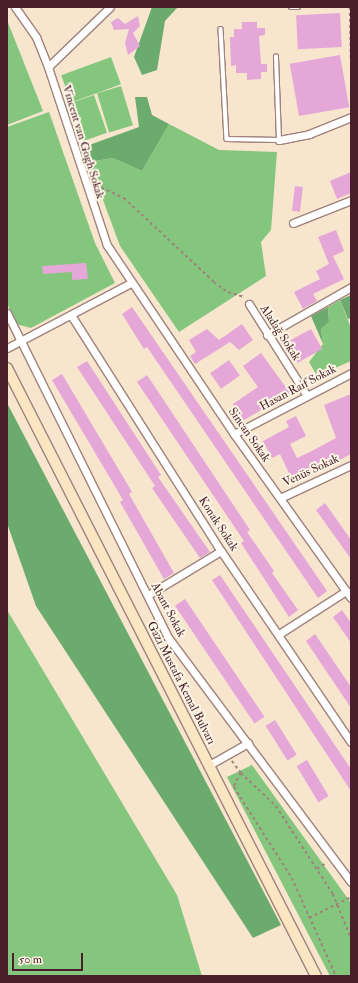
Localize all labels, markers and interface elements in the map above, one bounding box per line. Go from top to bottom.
street label: Vincent van Gogh Sokak [59,83,107,201]
street label: Aladağ Sokak [257,302,303,364]
street label: Hasan Raif Sokak [257,362,339,414]
street label: Sincan Sokak [225,405,273,465]
street label: Venüs Sokak [281,452,341,490]
street label: Konak Sokak [195,494,241,554]
street label: Abant Sokak [148,580,188,640]
street label: Gazi Mustafa Kemal Bulvarı [144,619,218,747]
scale bar [14,945,85,971]
text: 50 m [19,952,42,967]

